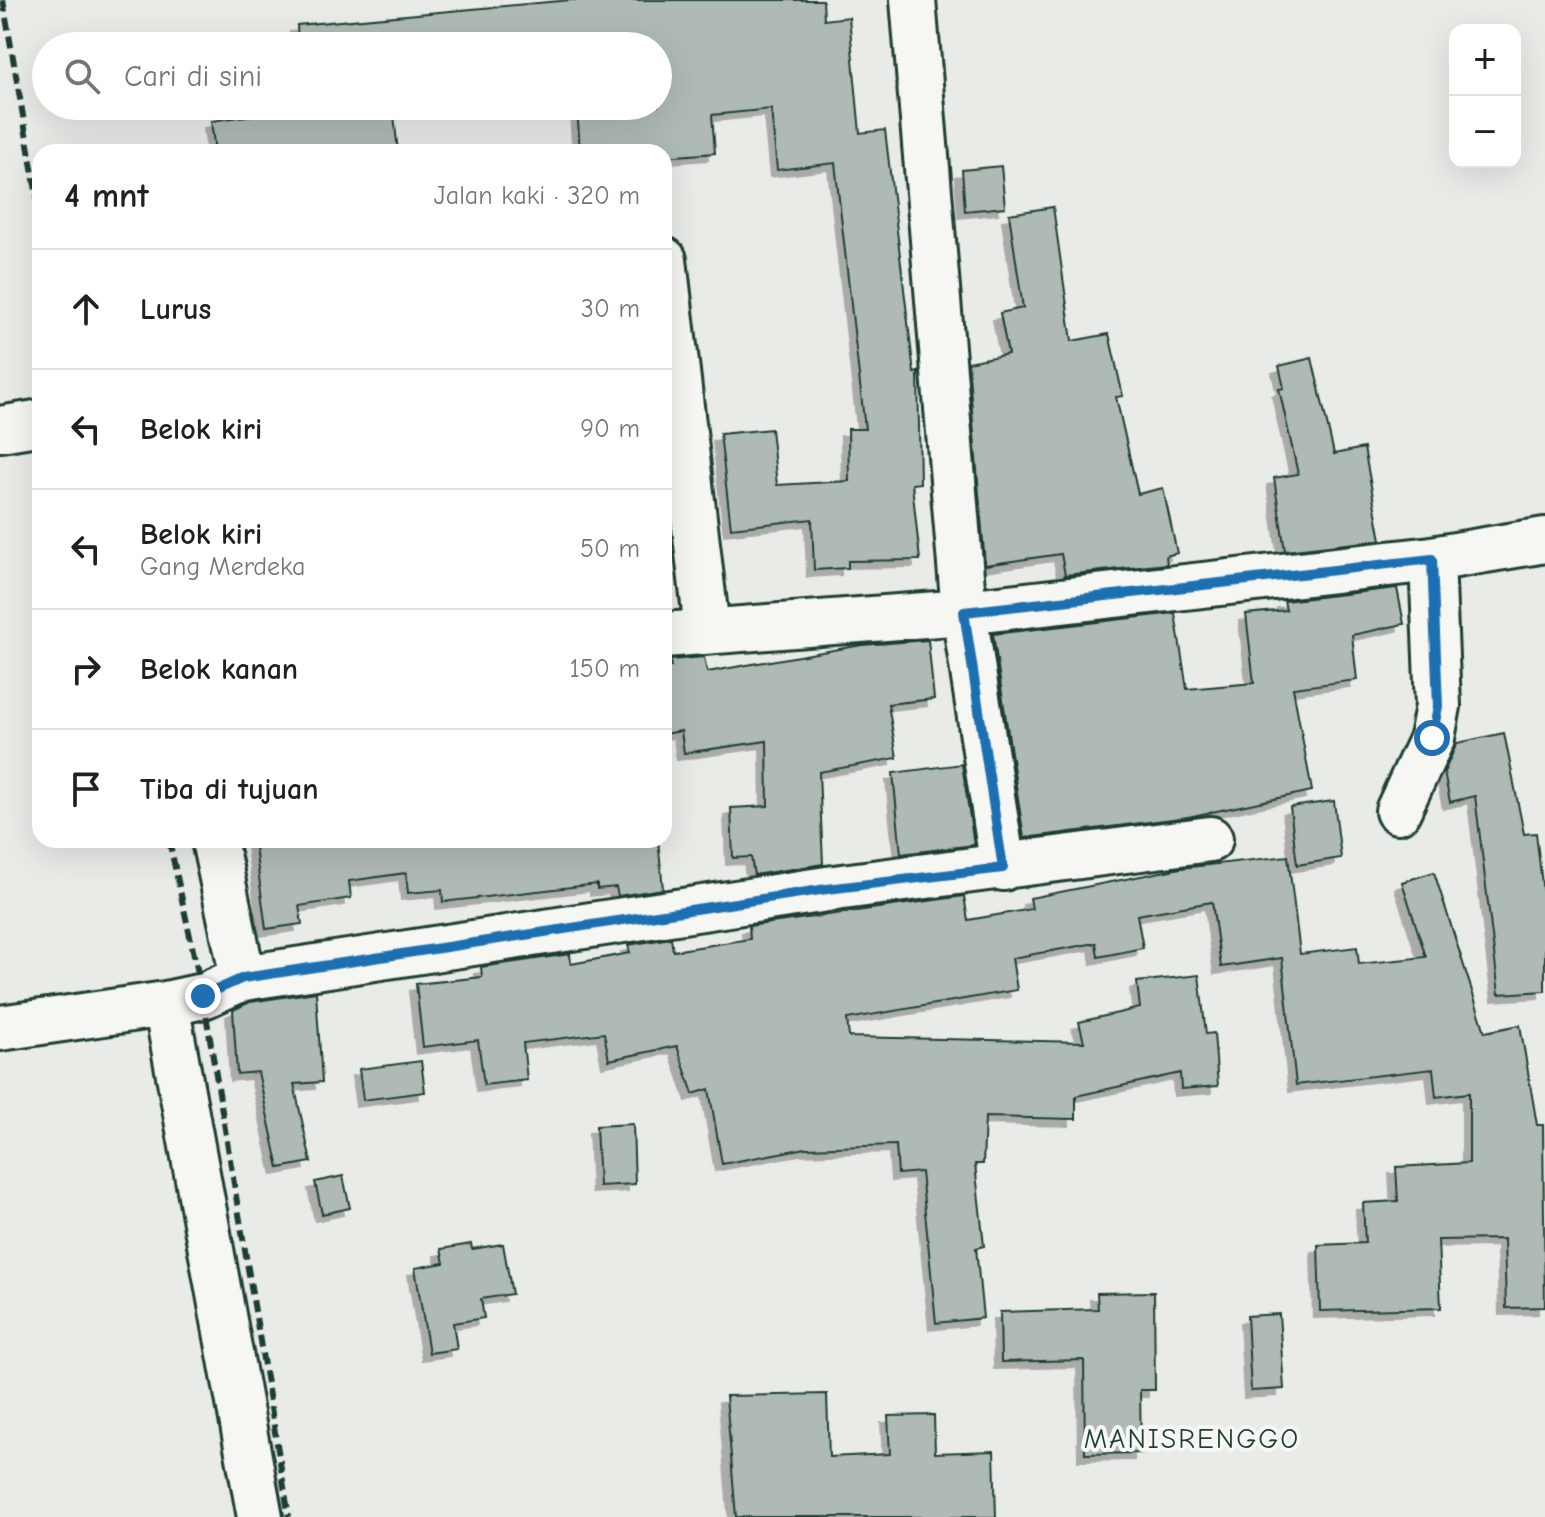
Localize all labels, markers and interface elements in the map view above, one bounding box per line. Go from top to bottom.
map controls [1449,24,1521,168]
button: + [1449,24,1521,96]
search box [32,32,672,120]
icon: search [60,54,104,98]
text: Cari di sini [124,59,262,94]
button: − [1449,96,1521,168]
text: 4 mnt [64,176,149,216]
text: Jalan kaki · 320 m [434,181,640,211]
icon: ahead [64,287,108,331]
text: Lurus [140,292,211,327]
text: 30 m [581,294,640,324]
icon: left [64,407,108,451]
text: Belok kiri [140,412,262,447]
text: 90 m [580,414,640,444]
text: Belok kiri [140,517,262,552]
icon: left [64,527,108,571]
text: 50 m [580,534,640,564]
text: Gang Merdeka [140,552,306,582]
icon: right [64,647,108,691]
text: Belok kanan [140,652,298,687]
text: 150 m [570,654,640,684]
route start [1414,720,1450,756]
icon: arrive [64,767,108,811]
text: Tiba di tujuan [140,772,319,807]
route end [185,978,221,1014]
district label: MANISRENGGO [1084,1423,1300,1455]

